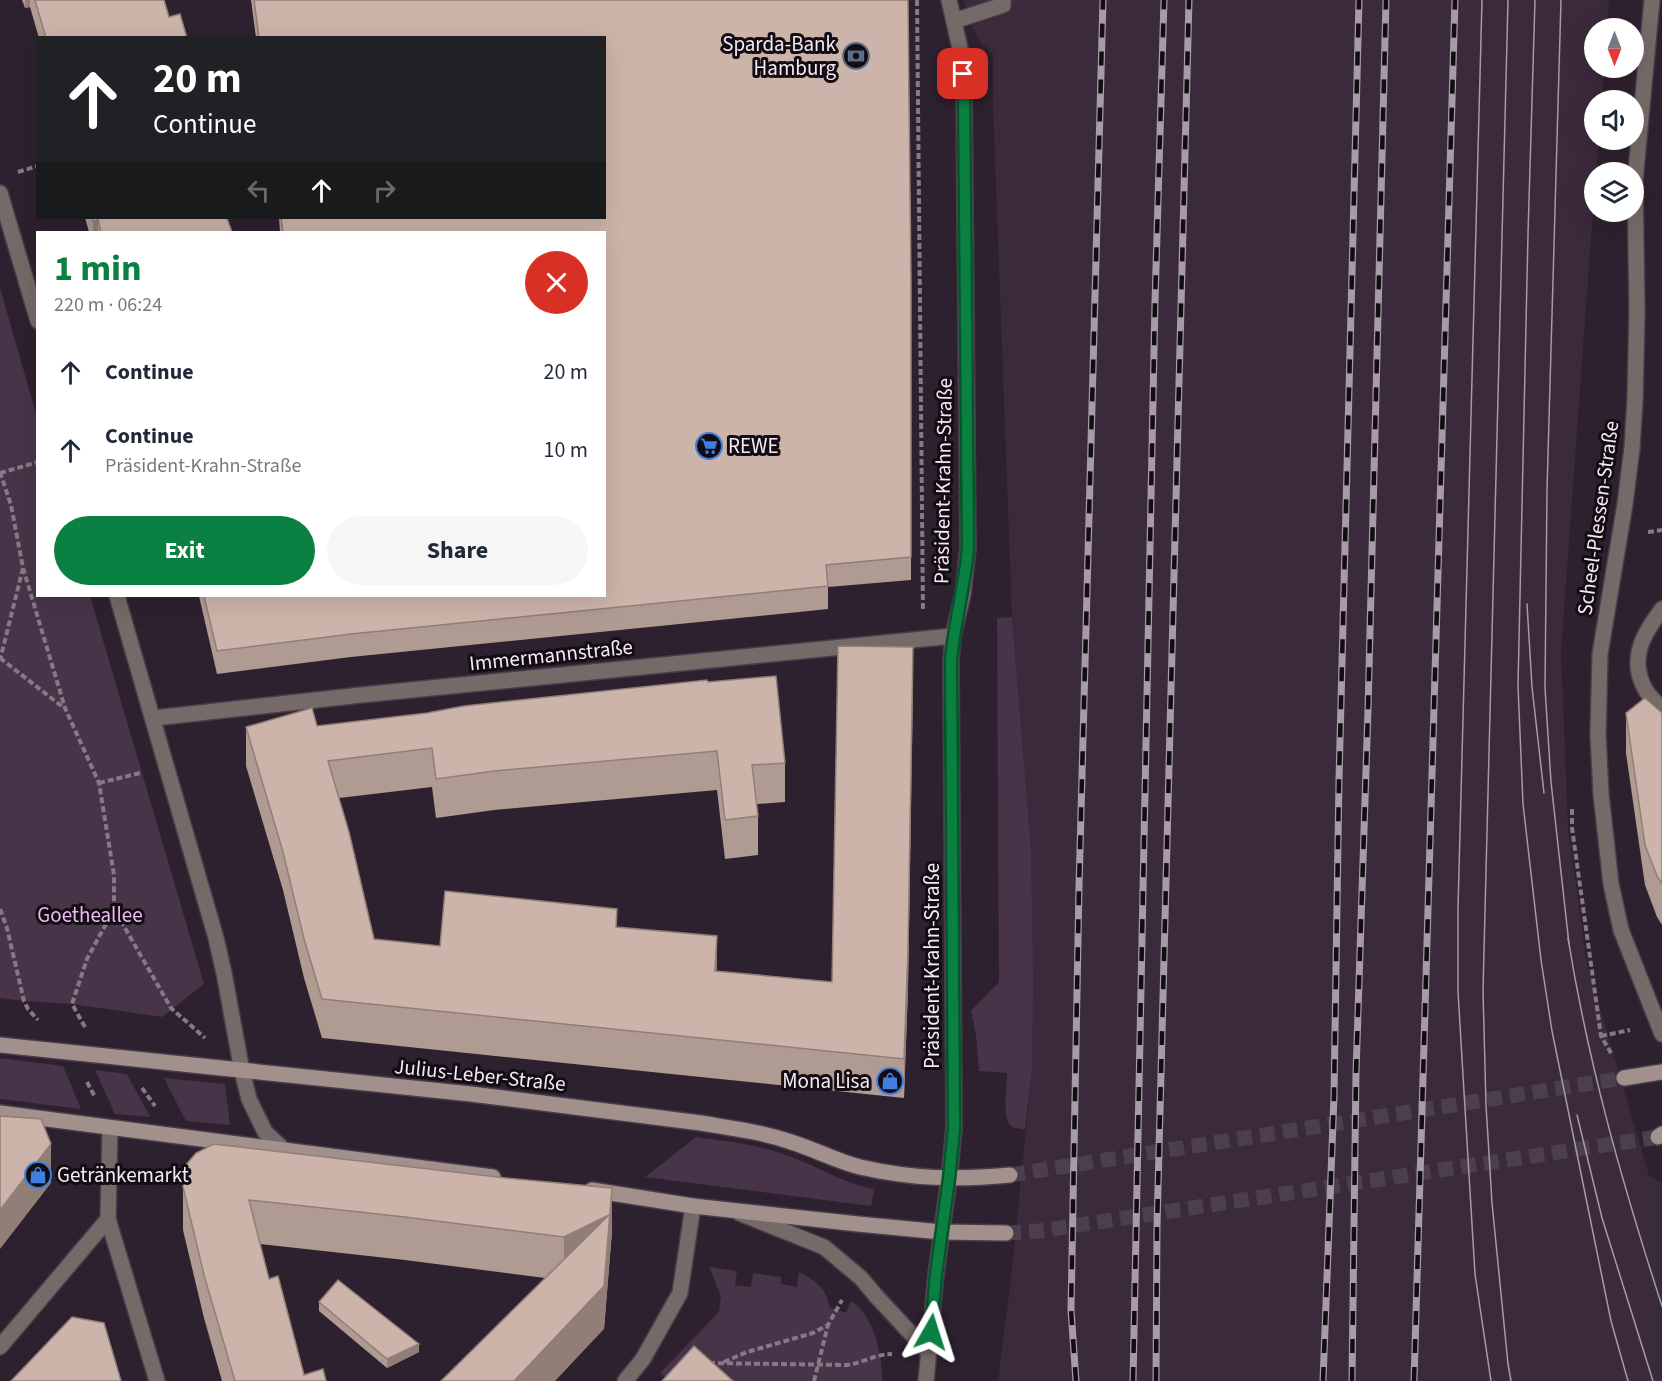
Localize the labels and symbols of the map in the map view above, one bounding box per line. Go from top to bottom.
north arrow [1584,18,1644,78]
place label: Sparda-Bank Hamburg [722,29,837,83]
bank icon: Sparda-Bank Hamburg [841,41,871,71]
pin [937,48,988,99]
street label: Präsident-Krahn-Straße [926,378,960,584]
street label: Scheel-Plessen-Straße [1570,419,1626,617]
supermarket icon: REWE [694,431,724,461]
place label: REWE [728,431,779,461]
street label: Immermannstraße [468,631,634,679]
street label: Präsident-Krahn-Straße [917,863,947,1069]
park label: Goetheallee [37,900,143,930]
street label: Julius-Leber-Straße [393,1051,567,1099]
place label: Mona Lisa [782,1066,870,1096]
shop icon: Mona Lisa [875,1066,905,1096]
shop icon: Getränkemarkt [23,1160,53,1190]
place label: Getränkemarkt [57,1160,189,1190]
position arrow [899,1300,963,1364]

